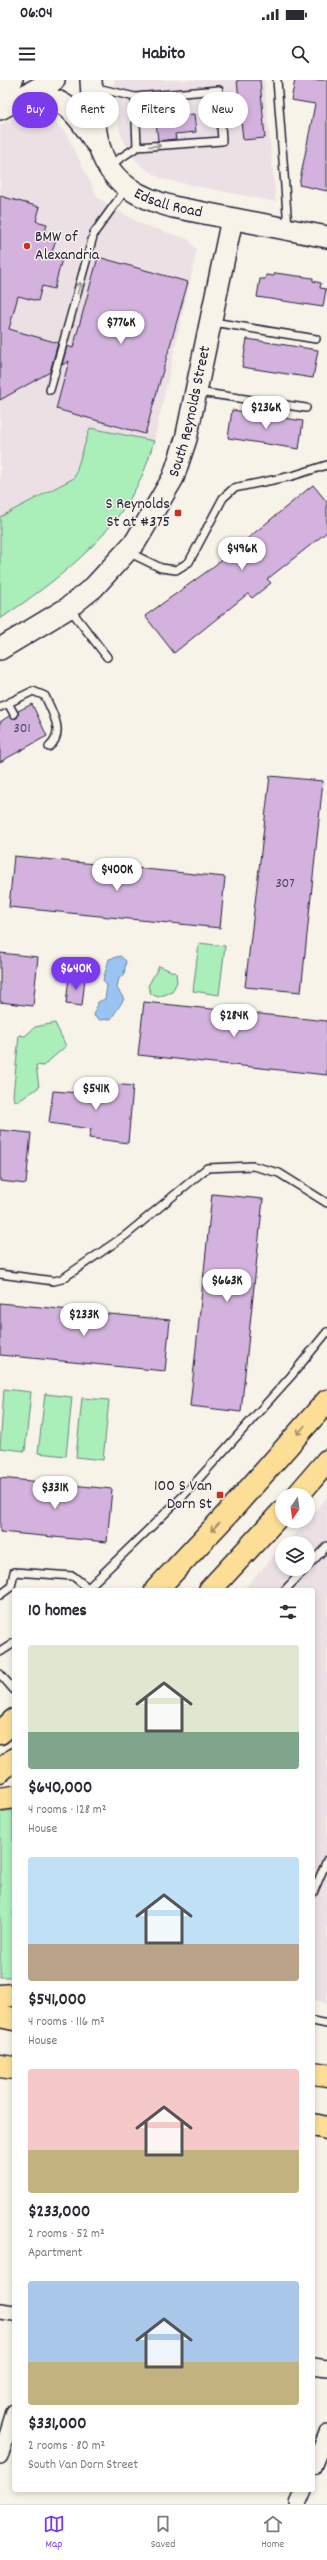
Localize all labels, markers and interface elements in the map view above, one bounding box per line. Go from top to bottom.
text: 06:04 [20,3,52,25]
text: Habito [142,42,185,67]
icon: menu [16,43,38,65]
icon: search [289,43,311,65]
chip: Buy [12,92,58,128]
chip: Rent [66,92,119,128]
chip: Filters [127,92,190,128]
chip: New [198,92,248,128]
one-way arrow [148,142,161,149]
street label: Edsall Road [130,182,204,224]
place label: BMW of Alexandria [35,226,100,267]
marker: BMW of Alexandria [22,241,32,251]
one-way arrow [76,281,83,294]
pin: $776K [93,311,149,345]
text: $776K [107,314,135,333]
street label: South Reynolds Street [163,344,217,480]
pin: $236K [238,396,294,430]
text: $236K [251,399,281,418]
place label: S Reynolds St at #375 [105,493,170,534]
marker: S Reynolds St at #375 [173,508,183,518]
pin: $496K [214,537,270,571]
text: $496K [227,540,257,559]
house number: 301 [14,719,30,739]
pin: $400K [89,858,145,892]
text: $400K [101,861,133,880]
house number: 307 [275,874,295,894]
pin: $640K [48,957,104,991]
text: $640K [60,960,92,979]
pin: $284K [206,1004,262,1038]
text: $284K [220,1007,248,1026]
pin: $541K [68,1077,124,1111]
text: $541K [83,1080,109,1099]
pin: $663K [199,1269,255,1303]
text: $663K [211,1272,243,1291]
pin: $233K [56,1303,112,1337]
text: $233K [69,1306,99,1325]
one-way arrow [296,1425,306,1435]
place label: 100 S Van Dorn St [154,1475,212,1516]
pin: $331K [27,1476,83,1510]
text: $331K [42,1479,69,1498]
north arrow [275,1488,315,1528]
map controls [275,1488,315,1576]
marker: 100 S Van Dorn St [215,1490,225,1500]
one-way arrow [210,1522,220,1532]
button: layers [275,1536,315,1576]
text: 10 homes [28,1600,87,1624]
icon: filters [277,1601,299,1623]
icon: home [128,1671,200,1743]
text: $640,000 [28,1777,92,1801]
text: 4 rooms · 128 m² [28,1801,106,1820]
text: House [28,1820,57,1839]
icon: home [128,1883,200,1955]
text: $541,000 [28,1989,86,2013]
text: 4 rooms · 116 m² [28,2013,105,2032]
text: House [28,2032,57,2051]
icon: home [128,2095,200,2167]
text: $233,000 [28,2201,90,2225]
text: 2 rooms · 52 m² [28,2225,105,2244]
text: Apartment [28,2244,82,2263]
icon: home [128,2307,200,2379]
text: $331,000 [28,2413,86,2437]
text: 2 rooms · 80 m² [28,2437,105,2456]
text: South Van Dorn Street [28,2456,138,2475]
tab: Map [43,2513,65,2553]
tab: Saved [151,2513,175,2553]
tab: Home [261,2513,284,2553]

